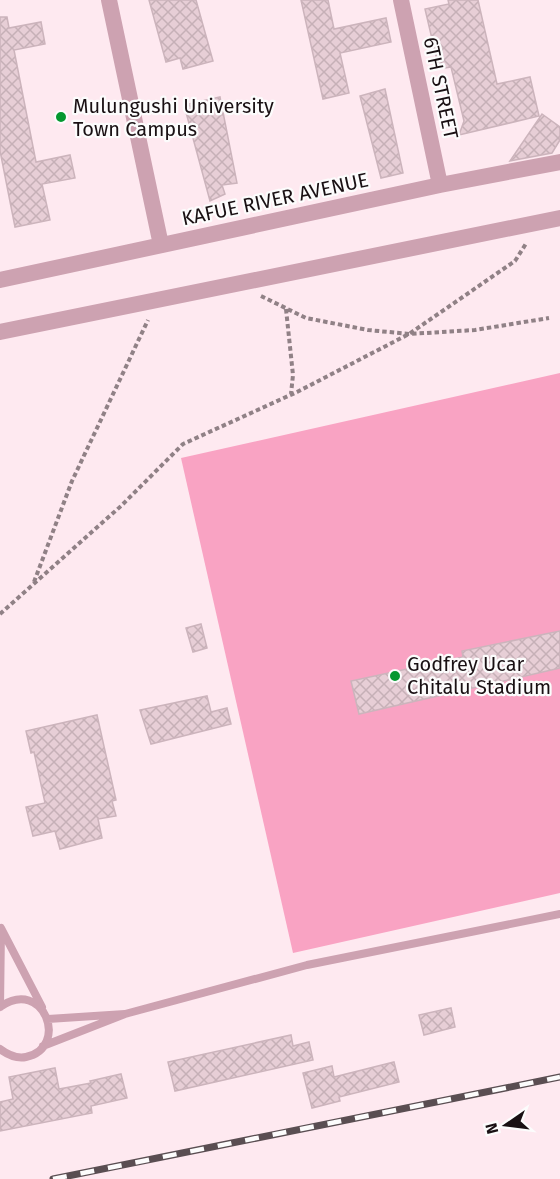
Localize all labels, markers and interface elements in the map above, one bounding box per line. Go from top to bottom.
street label: 6TH STREET [418,35,464,142]
place label: Mulungushi University Town Campus [73,94,274,141]
marker: Mulungushi University Town Campus [54,110,68,124]
street label: KAFUE RIVER AVENUE [180,167,370,231]
place label: Godfrey Ucar Chitalu Stadium [407,652,551,699]
marker: Godfrey Ucar Chitalu Stadium [388,669,402,683]
north arrow [476,1095,536,1155]
text: N [481,1121,502,1136]

